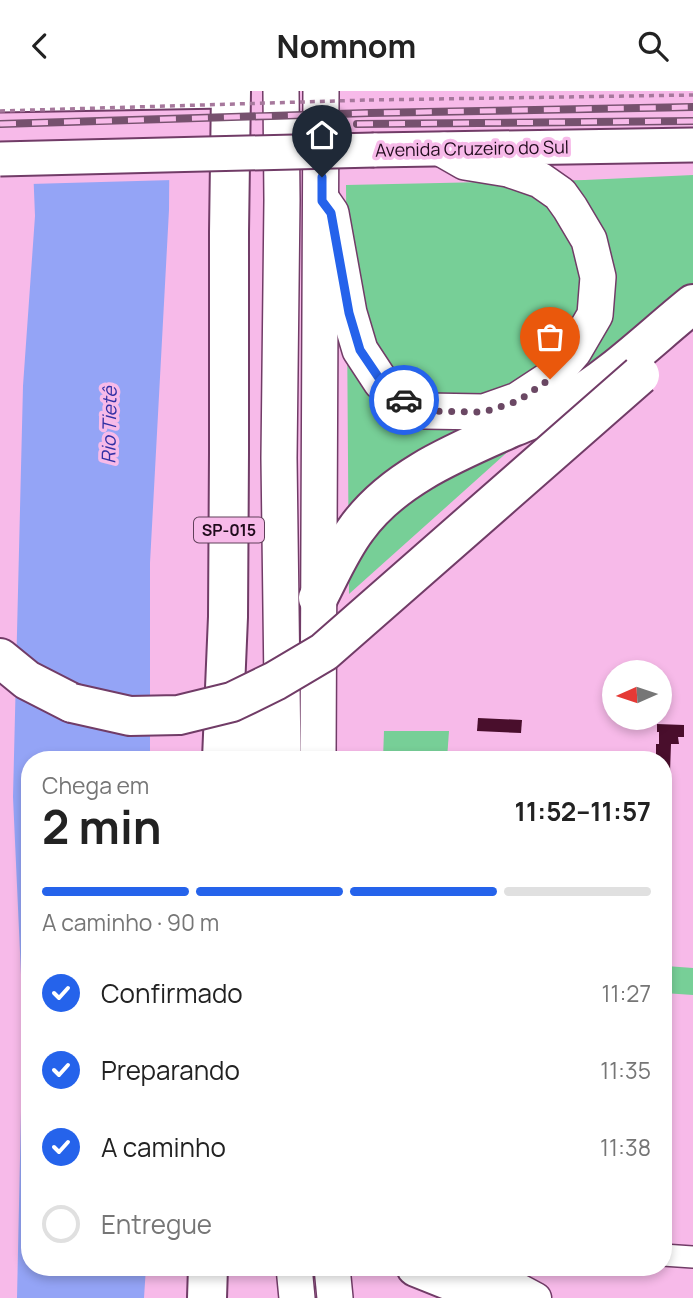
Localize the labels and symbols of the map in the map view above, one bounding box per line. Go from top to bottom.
pin [292,105,352,177]
street label: Avenida Cruzeiro do Sul [375,134,569,162]
pin [520,307,580,379]
courier [369,365,439,435]
water label: Rio Tietê [95,384,123,464]
road number: SP-015 [194,517,264,543]
north arrow [602,660,672,730]

